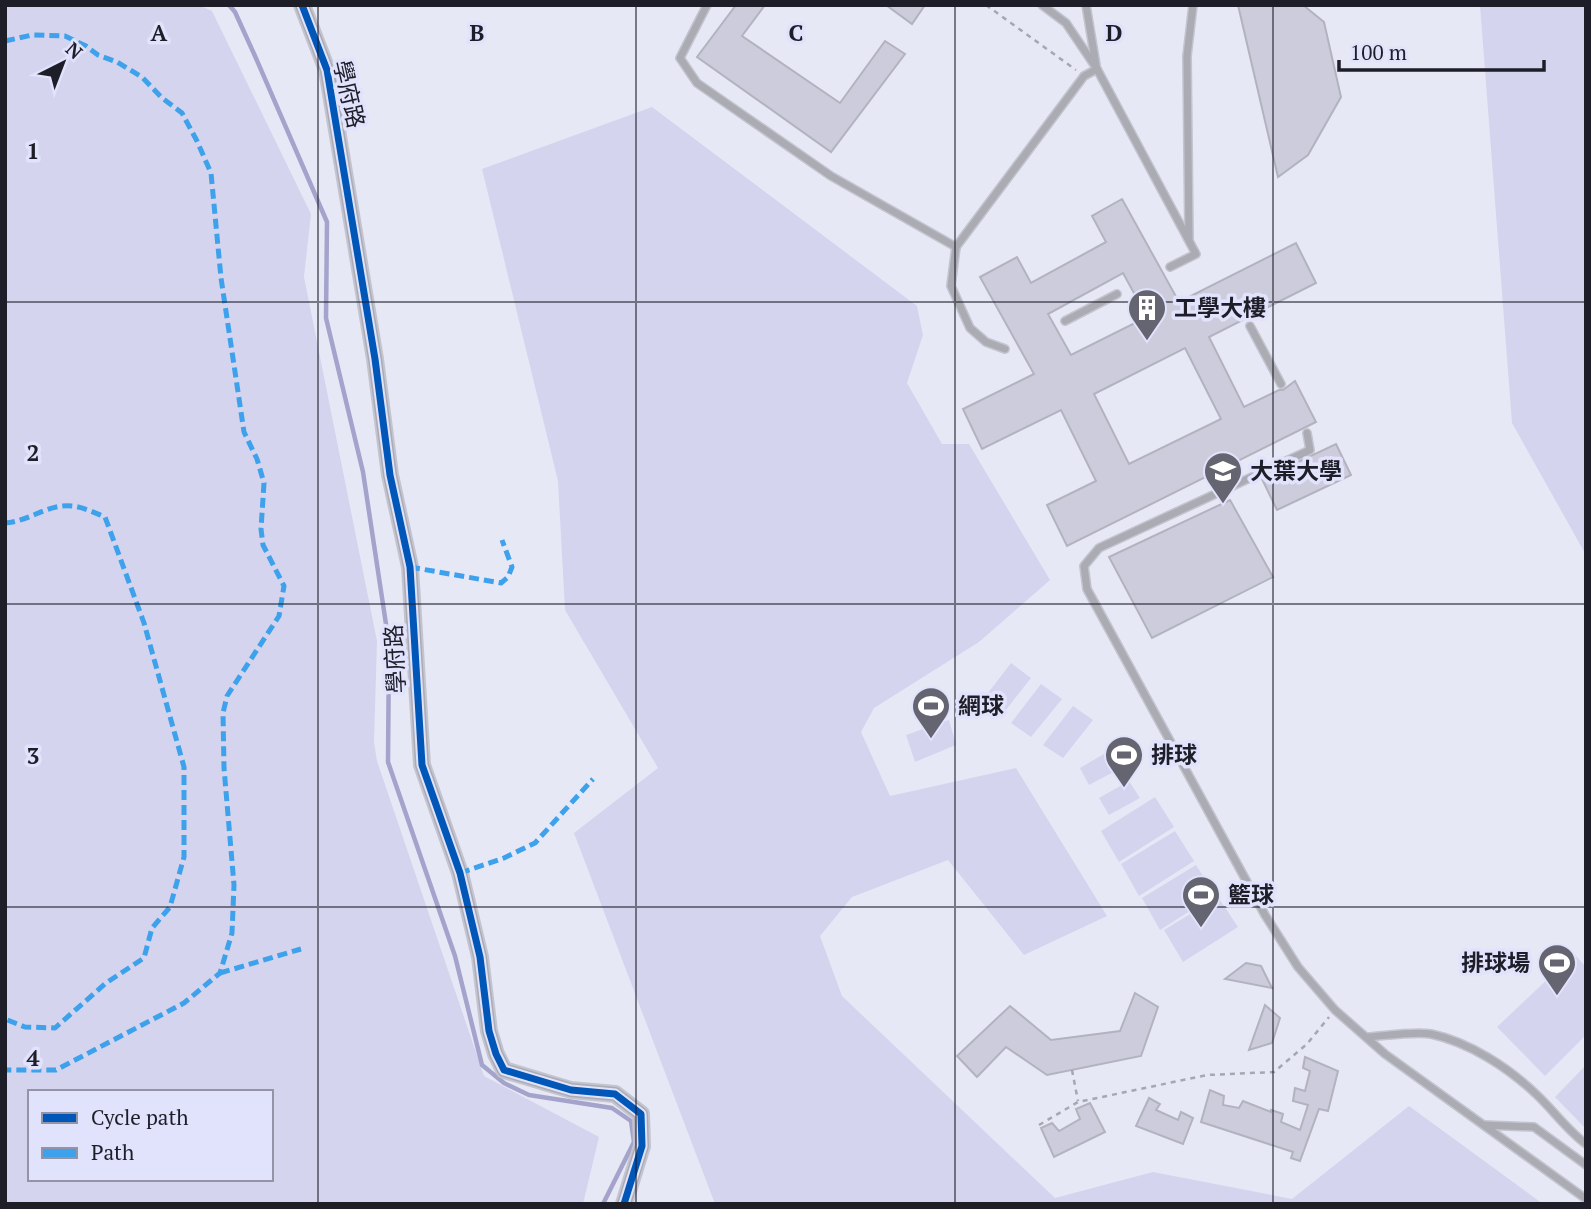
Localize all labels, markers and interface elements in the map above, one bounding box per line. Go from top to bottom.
text: A [151,17,168,48]
text: B [470,17,485,48]
text: C [789,17,804,48]
text: D [1106,17,1123,48]
north arrow [28,28,98,98]
scale bar [1339,28,1544,72]
text: N [61,36,89,65]
text: 100 m [1350,38,1407,66]
street label: 學府路 [327,57,372,131]
text: 1 [27,135,40,166]
building icon: 工學大樓 [1126,287,1168,342]
place label: 工學大樓 [1174,292,1266,323]
text: 2 [27,437,40,468]
school or university icon: 大葉大學 [1202,450,1244,505]
place label: 大葉大學 [1250,455,1342,486]
street label: 學府路 [377,624,412,694]
sports icon: 網球 [910,685,952,740]
place label: 網球 [958,690,1004,721]
sports icon: 排球 [1103,734,1145,789]
place label: 排球 [1151,739,1197,770]
text: 3 [27,740,40,771]
sports icon: 籃球 [1180,874,1222,929]
place label: 籃球 [1228,879,1274,910]
sports icon: 排球場 [1536,942,1578,997]
place label: 排球場 [1461,947,1530,978]
text: 4 [27,1042,40,1073]
legend [28,1090,273,1181]
text: Cycle path [91,1103,189,1131]
text: Path [91,1138,134,1166]

